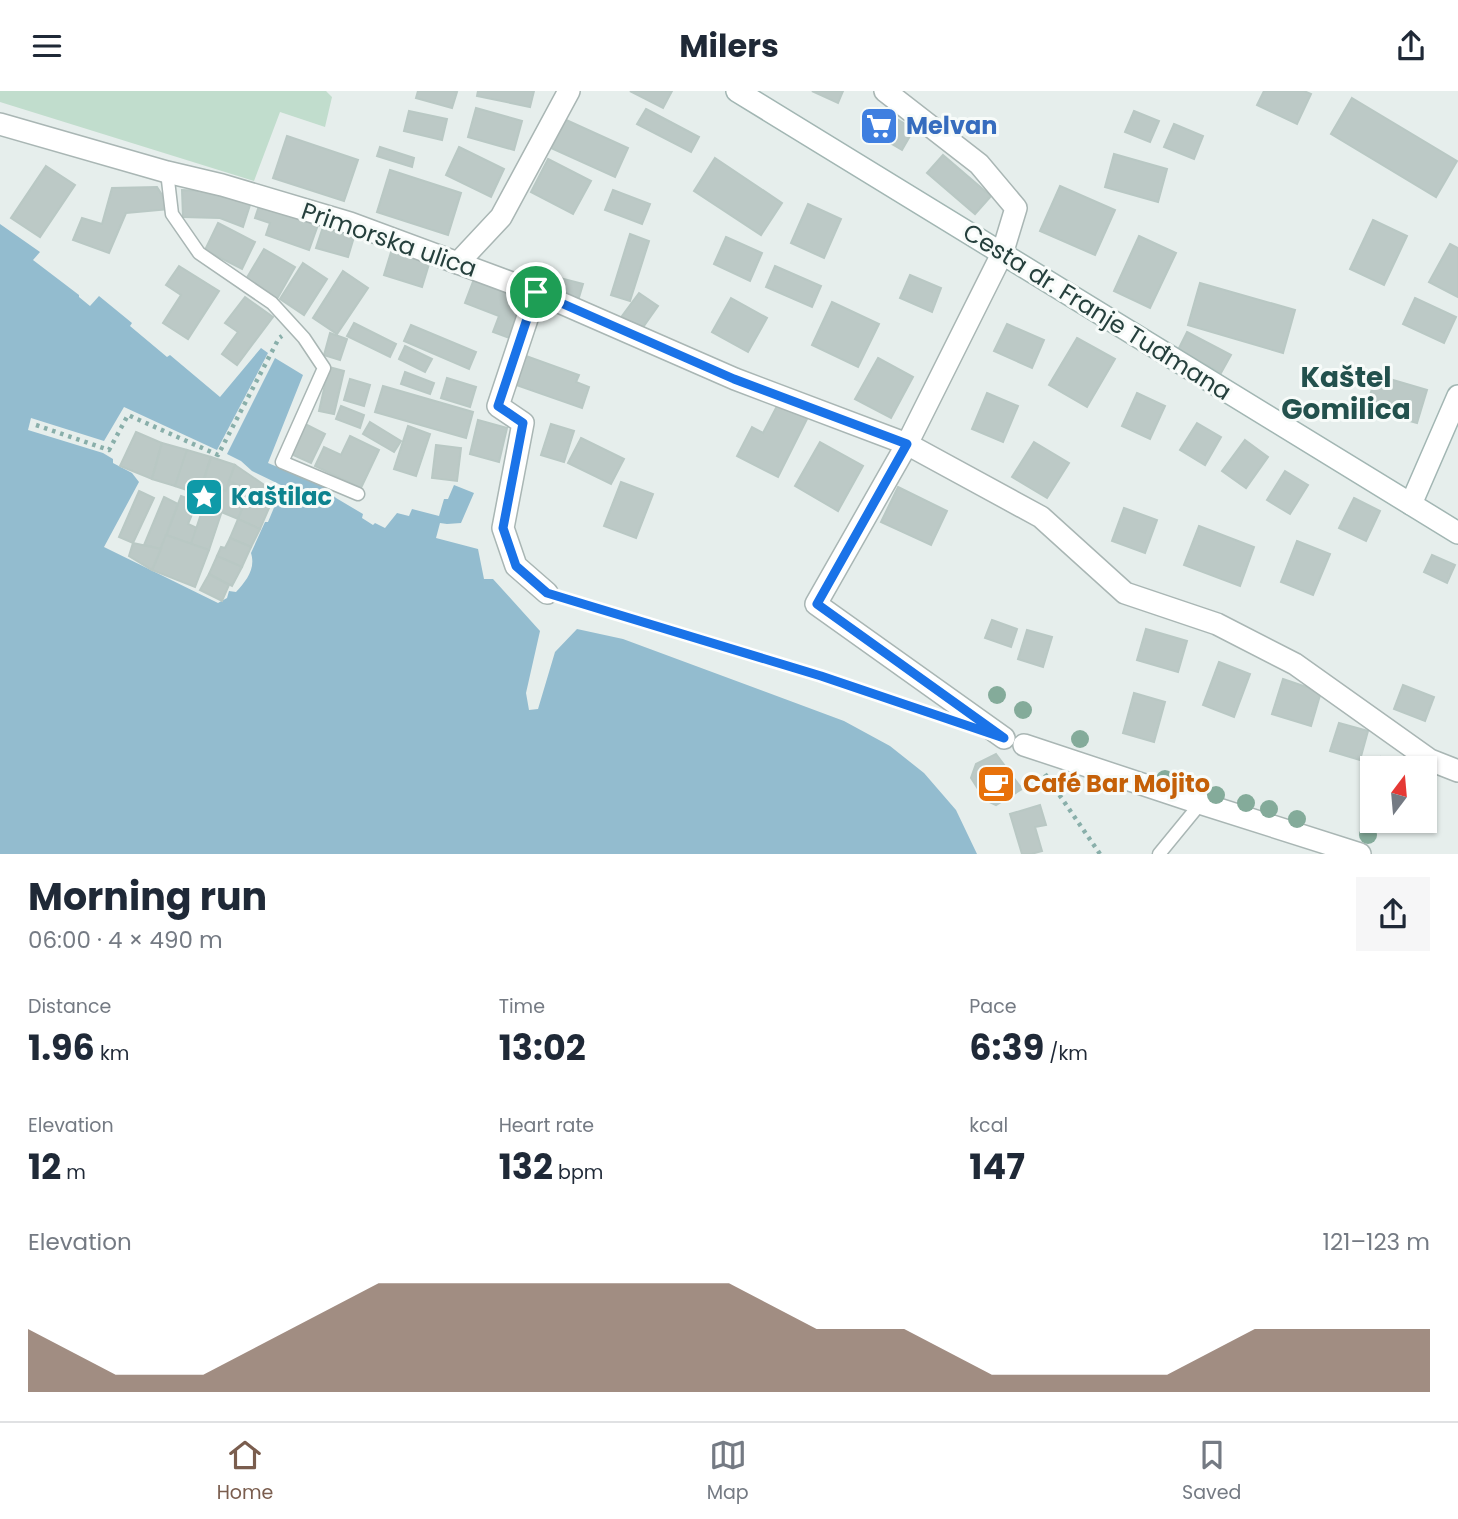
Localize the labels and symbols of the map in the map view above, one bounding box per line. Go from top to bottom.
supermarket icon: Melvan [858,105,900,147]
place label: Melvan [906,109,997,142]
street label: Primorska ulica [297,194,481,285]
street label: Cesta dr. Franje Tuđmana [957,215,1238,408]
pin [506,262,566,322]
district label: Kaštel Gomilica [1281,358,1411,429]
place icon: Kaštilac [183,476,225,518]
place label: Kaštilac [231,480,332,513]
north arrow [1360,756,1437,833]
cafe icon: Café Bar Mojito [975,763,1017,805]
place label: Café Bar Mojito [1023,767,1210,800]

